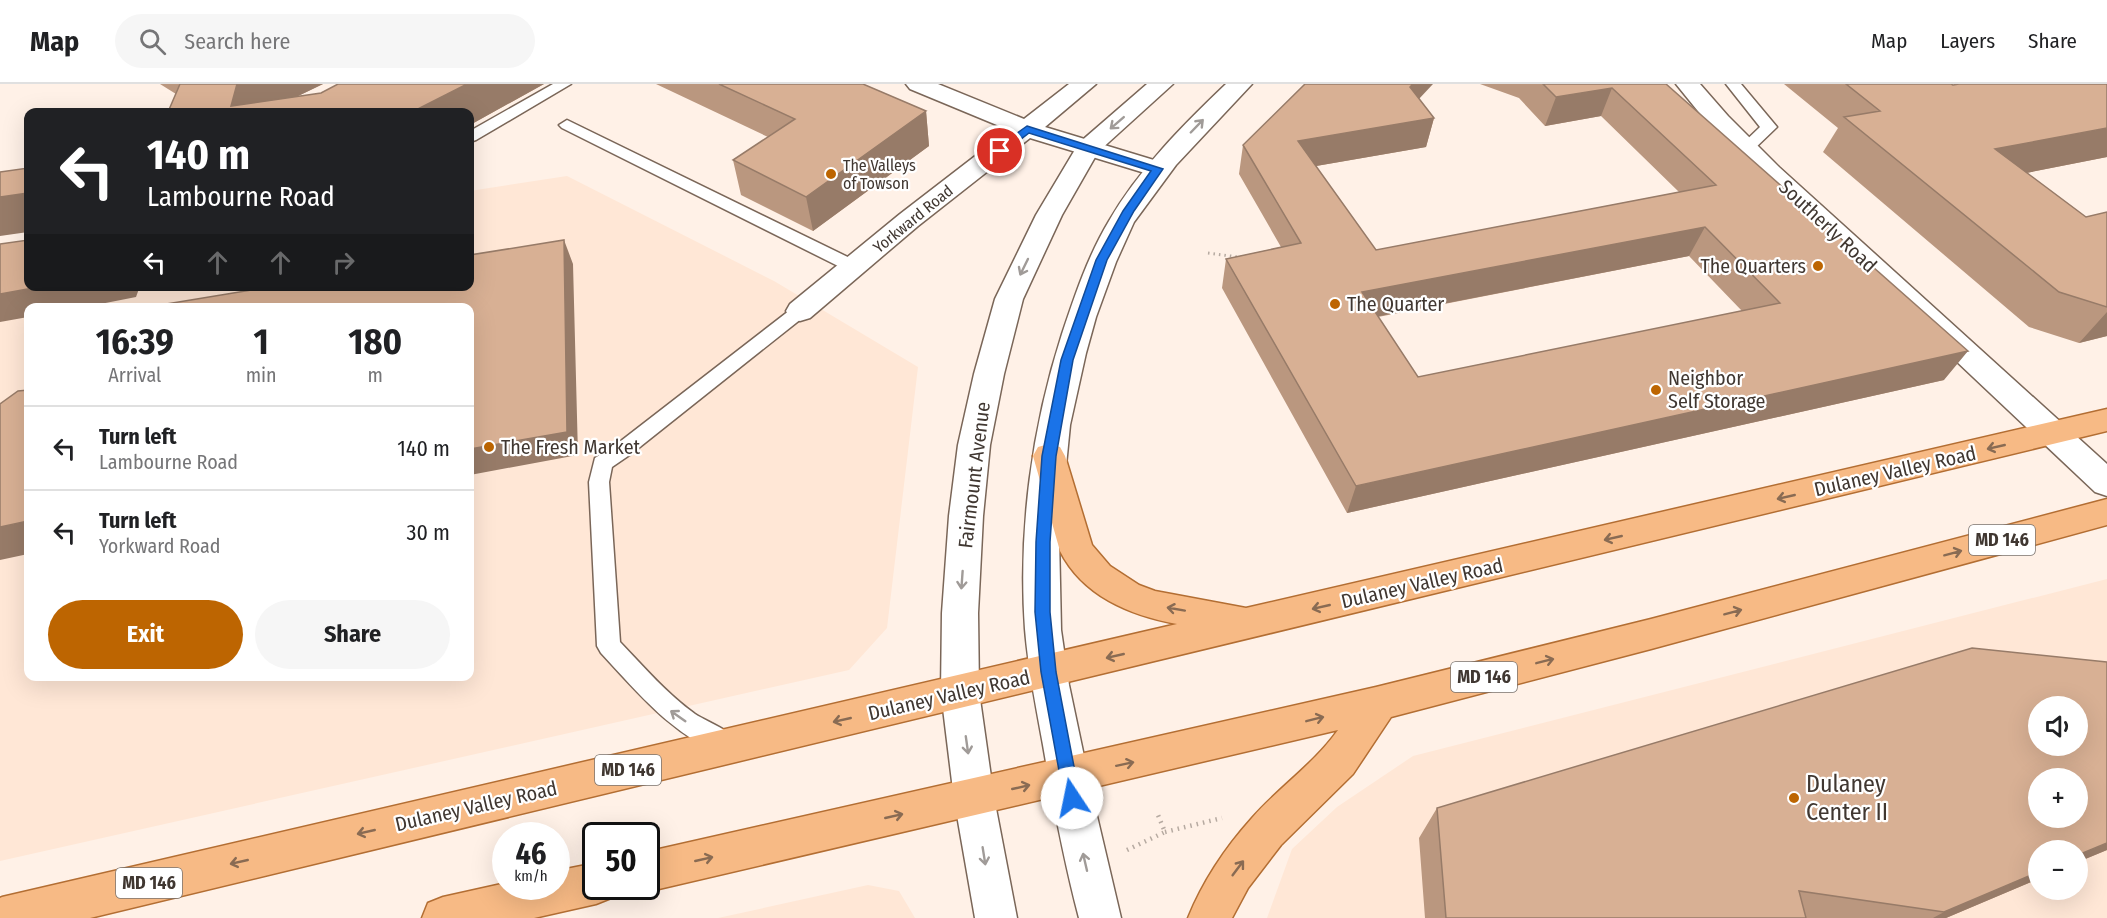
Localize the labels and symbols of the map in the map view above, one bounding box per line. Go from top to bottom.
one-way arrow [1109,116,1125,129]
one-way arrow [1190,118,1204,133]
pin [974,125,1025,176]
place label: The Valleys of Towson [843,156,916,193]
marker: The Valleys of Towson [824,167,838,181]
street label: Southerly Road [1774,175,1882,277]
street label: Yorkward Road [869,181,957,257]
place label: The Quarters [1700,254,1806,278]
one-way arrow [1018,258,1030,276]
marker: The Quarters [1811,259,1825,273]
place label: The Quarter [1347,292,1444,316]
marker: The Quarter [1328,297,1342,311]
place label: Neighbor Self Storage [1668,366,1766,413]
marker: Neighbor Self Storage [1649,383,1663,397]
street label: Fairmount Avenue [953,400,995,550]
place label: The Fresh Market [501,435,641,459]
marker: The Fresh Market [482,440,496,454]
street label: Dulaney Valley Road [1812,441,1978,501]
one-way arrow [1987,441,2006,453]
one-way arrow [1777,491,1796,503]
road number: MD 146 [1969,525,2035,555]
one-way arrow [1604,533,1623,544]
one-way arrow [1944,547,1963,558]
street label: Dulaney Valley Road [1339,553,1505,613]
one-way arrow [956,570,967,590]
one-way arrow [1312,602,1331,614]
one-way arrow [1166,603,1186,614]
one-way arrow [1724,606,1743,617]
one-way arrow [1106,651,1125,663]
one-way arrow [1535,655,1554,667]
road number: MD 146 [1451,662,1517,692]
street label: Dulaney Valley Road [866,665,1032,725]
one-way arrow [671,710,687,722]
one-way arrow [1305,712,1324,724]
one-way arrow [833,714,852,726]
one-way arrow [962,735,973,754]
road number: MD 146 [595,755,661,785]
one-way arrow [1115,758,1134,769]
position arrow [1040,766,1104,830]
place label: Dulaney Center II [1806,770,1888,826]
street label: Dulaney Valley Road [393,776,559,836]
one-way arrow [1011,781,1030,793]
marker: Dulaney Center II [1787,791,1801,805]
one-way arrow [884,810,903,822]
speed limit sign: 50 [582,822,660,900]
one-way arrow [357,827,376,838]
one-way arrow [979,845,990,865]
one-way arrow [694,852,713,864]
one-way arrow [1078,852,1090,871]
one-way arrow [230,856,249,868]
one-way arrow [1232,860,1245,876]
road number: MD 146 [116,868,182,898]

